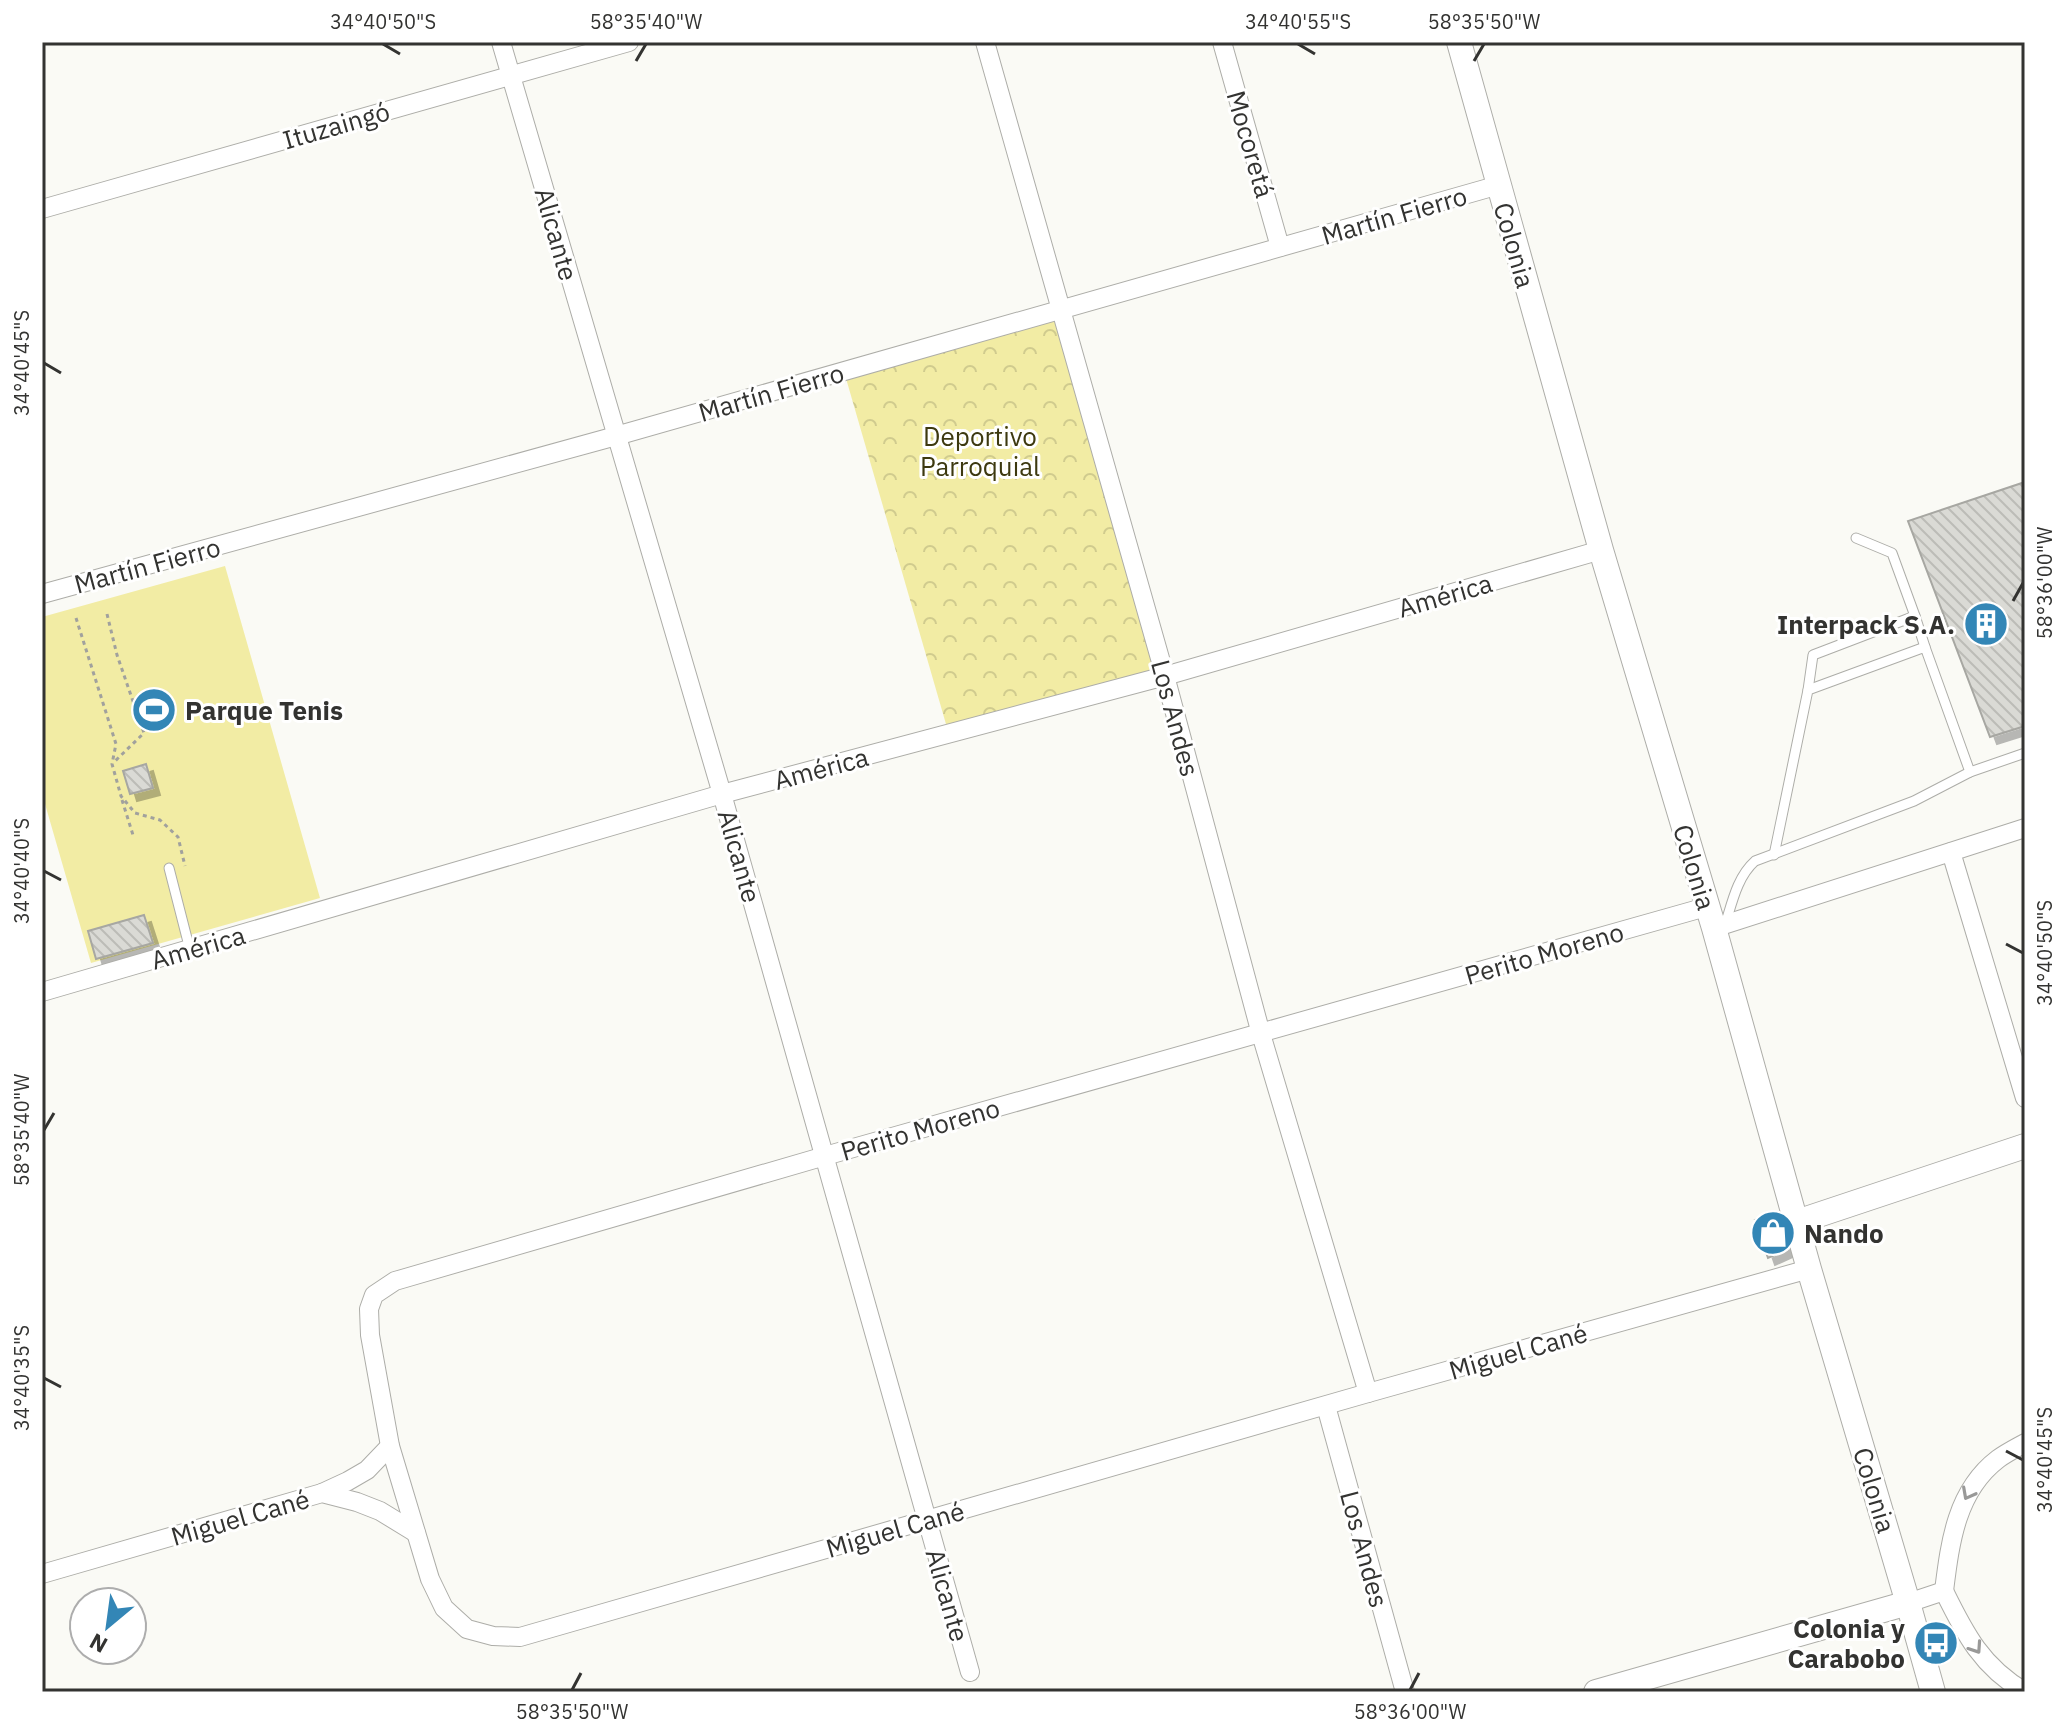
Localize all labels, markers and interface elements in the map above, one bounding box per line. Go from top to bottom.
text: 34°40'50"S [330,8,436,35]
text: 58°35'40"W [590,8,703,35]
text: 34°40'55"S [1245,8,1351,35]
text: 58°35'50"W [1428,8,1541,35]
street label: Mocoretá [1220,87,1283,202]
street label: Ituzaingó [279,94,393,156]
street label: Martín Fierro [1317,178,1471,252]
street label: Alicante [528,184,586,284]
street label: Colonia [1487,198,1543,292]
text: 34°40'45"S [8,310,35,416]
street label: Martín Fierro [694,355,848,429]
park label: Deportivo Parroquial [920,419,1040,483]
text: 58°36'00"W [2031,526,2058,639]
street label: Martín Fierro [70,529,224,601]
street label: América [1394,565,1496,625]
building icon: Interpack S.A. [1962,600,2010,648]
place label: Interpack S.A. [1777,607,1955,641]
street label: Los Andes [1144,656,1208,780]
sports icon: Parque Tenis [130,686,178,734]
place label: Parque Tenis [185,693,343,727]
street label: América [770,739,872,797]
street label: Alicante [711,806,769,906]
text: 34°40'40"S [8,818,35,924]
street label: Colonia [1666,820,1724,914]
text: 34°40'50"S [2031,900,2058,1006]
street label: Perito Moreno [1461,914,1627,992]
street label: América [147,917,249,977]
text: 58°35'40"W [8,1073,35,1186]
street label: Perito Moreno [837,1090,1003,1168]
shop icon: Nando [1749,1209,1797,1257]
place label: Nando [1804,1216,1884,1250]
street label: Miguel Cané [1445,1315,1591,1387]
text: 34°40'35"S [8,1325,35,1431]
text: 34°40'45"S [2031,1407,2058,1513]
street label: Colonia [1846,1443,1904,1537]
street label: Miguel Cané [167,1481,313,1553]
one-way arrow [1963,1486,1978,1500]
street label: Los Andes [1333,1487,1397,1611]
street label: Miguel Cané [822,1493,968,1565]
street label: Alicante [919,1545,977,1645]
north arrow [68,1586,148,1666]
place label: Colonia y Carabobo [1787,1611,1905,1675]
bus stop icon: Colonia y Carabobo [1912,1619,1960,1667]
text: N [84,1627,112,1660]
one-way arrow [1967,1640,1982,1654]
text: 58°35'50"W [516,1698,629,1725]
text: 58°36'00"W [1354,1698,1467,1725]

